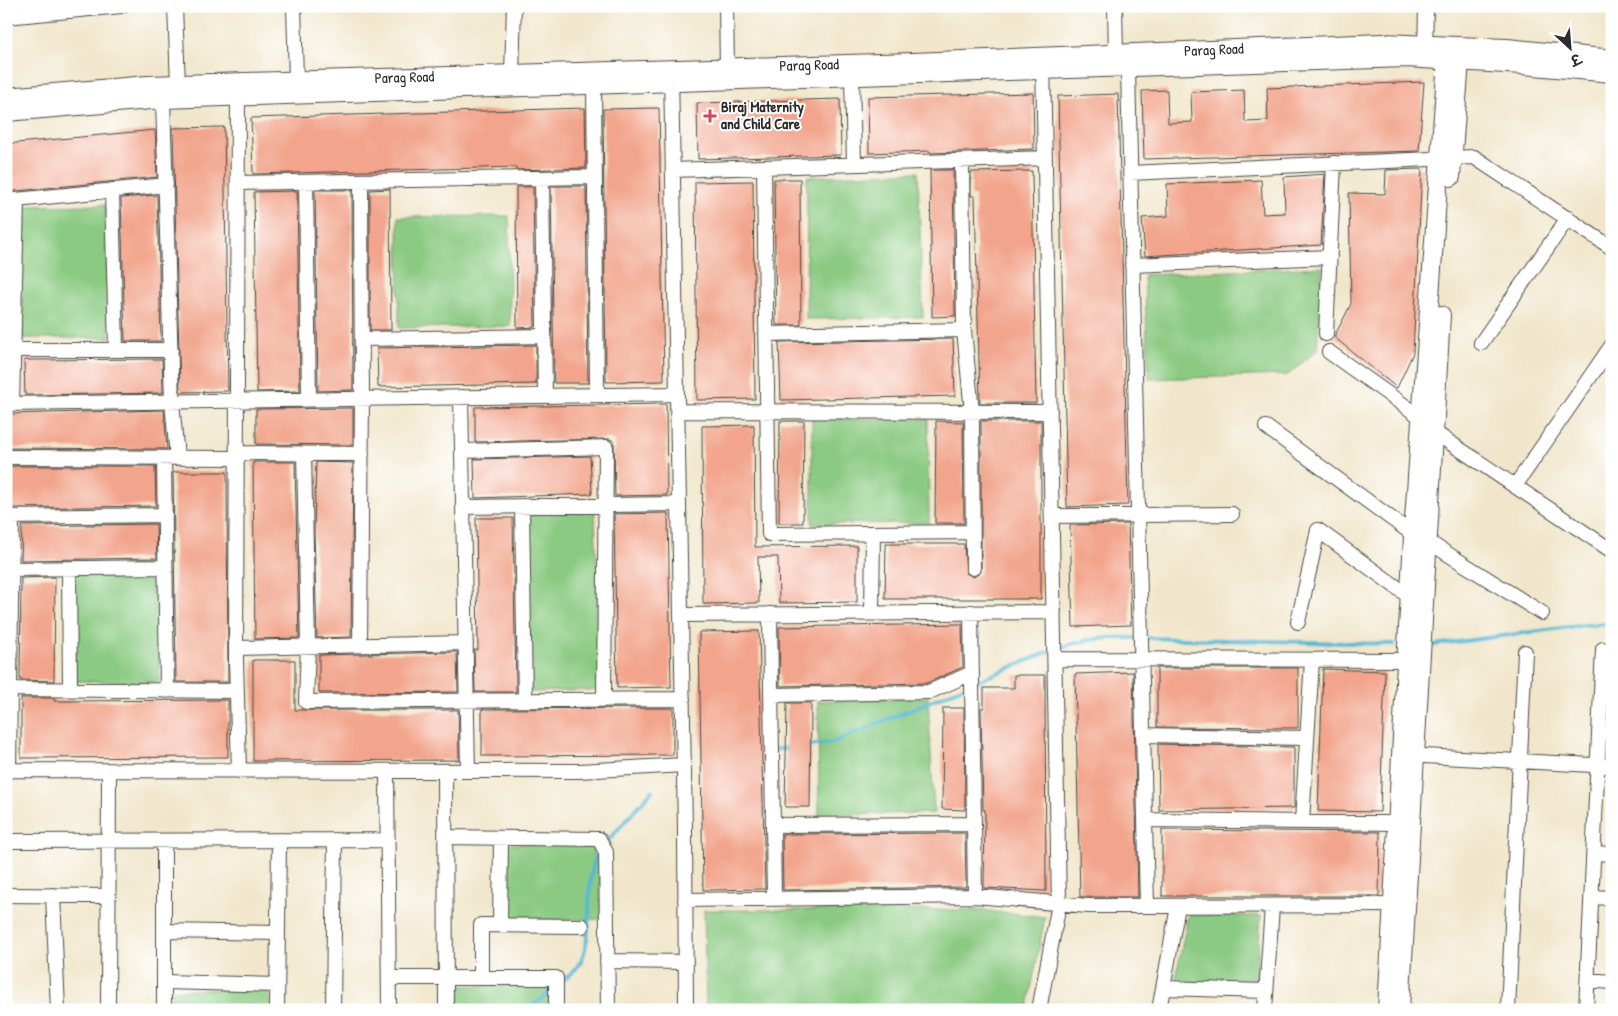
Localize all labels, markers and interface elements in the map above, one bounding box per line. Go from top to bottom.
north arrow [1546,22,1596,72]
street label: Parag Road [1184,38,1244,61]
text: उ [1566,49,1586,71]
street label: Parag Road [779,53,839,76]
street label: Parag Road [374,65,435,88]
place label: Biraj Maternity and Child Care [721,96,805,134]
marker: Biraj Maternity and Child Care [703,109,717,123]

